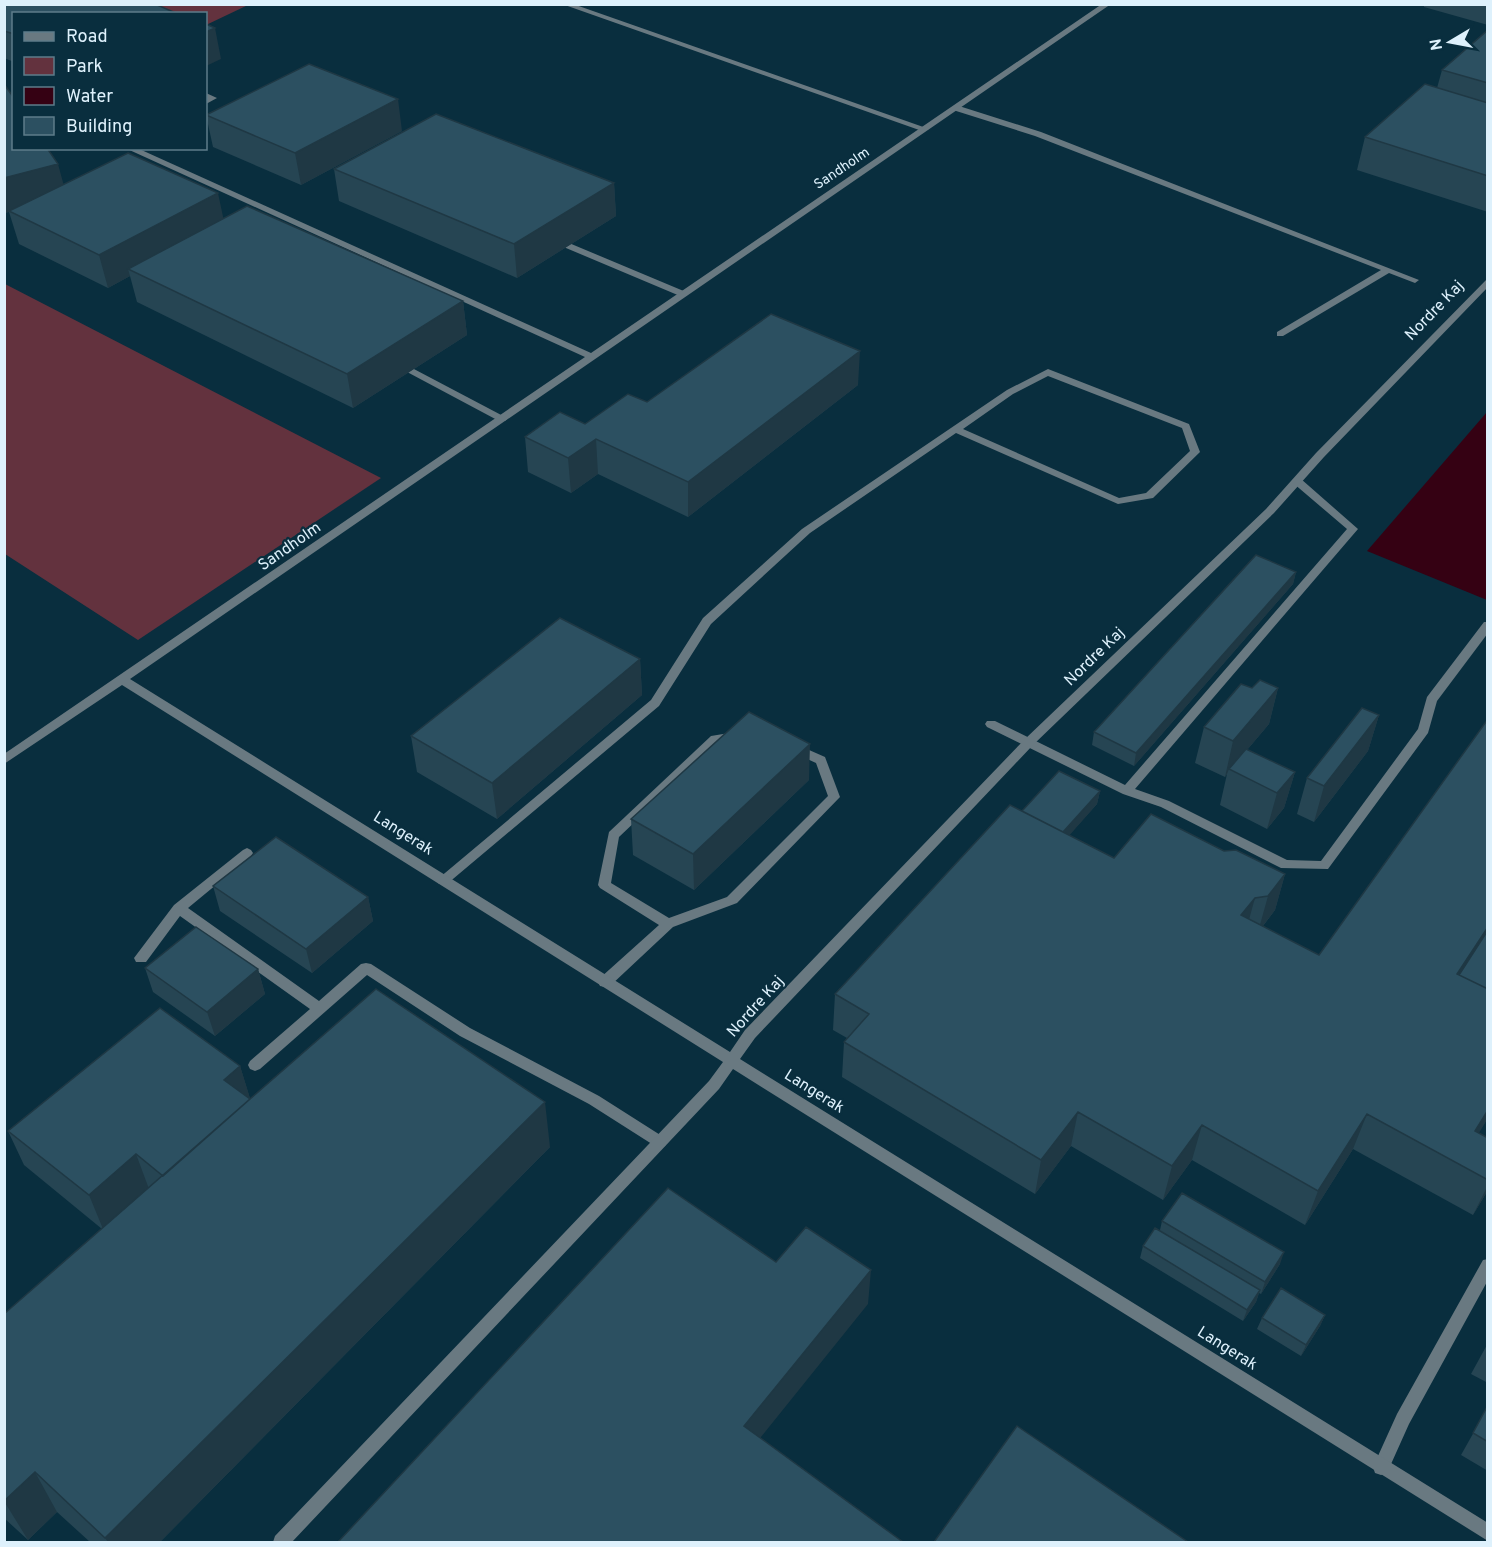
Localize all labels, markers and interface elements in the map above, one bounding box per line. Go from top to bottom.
legend [12,12,207,150]
north arrow [1420,12,1480,72]
text: Road [66,26,108,49]
text: N [1426,37,1448,52]
text: Park [66,56,103,79]
text: Water [66,86,113,109]
text: Building [66,116,132,139]
street label: Sandholm [811,144,873,194]
street label: Nordre Kaj [1401,277,1469,345]
street label: Sandholm [255,518,325,576]
street label: Nordre Kaj [1061,623,1129,691]
street label: Langerak [369,808,437,860]
street label: Nordre Kaj [723,972,789,1042]
street label: Langerak [780,1066,848,1118]
street label: Langerak [1193,1323,1261,1375]

